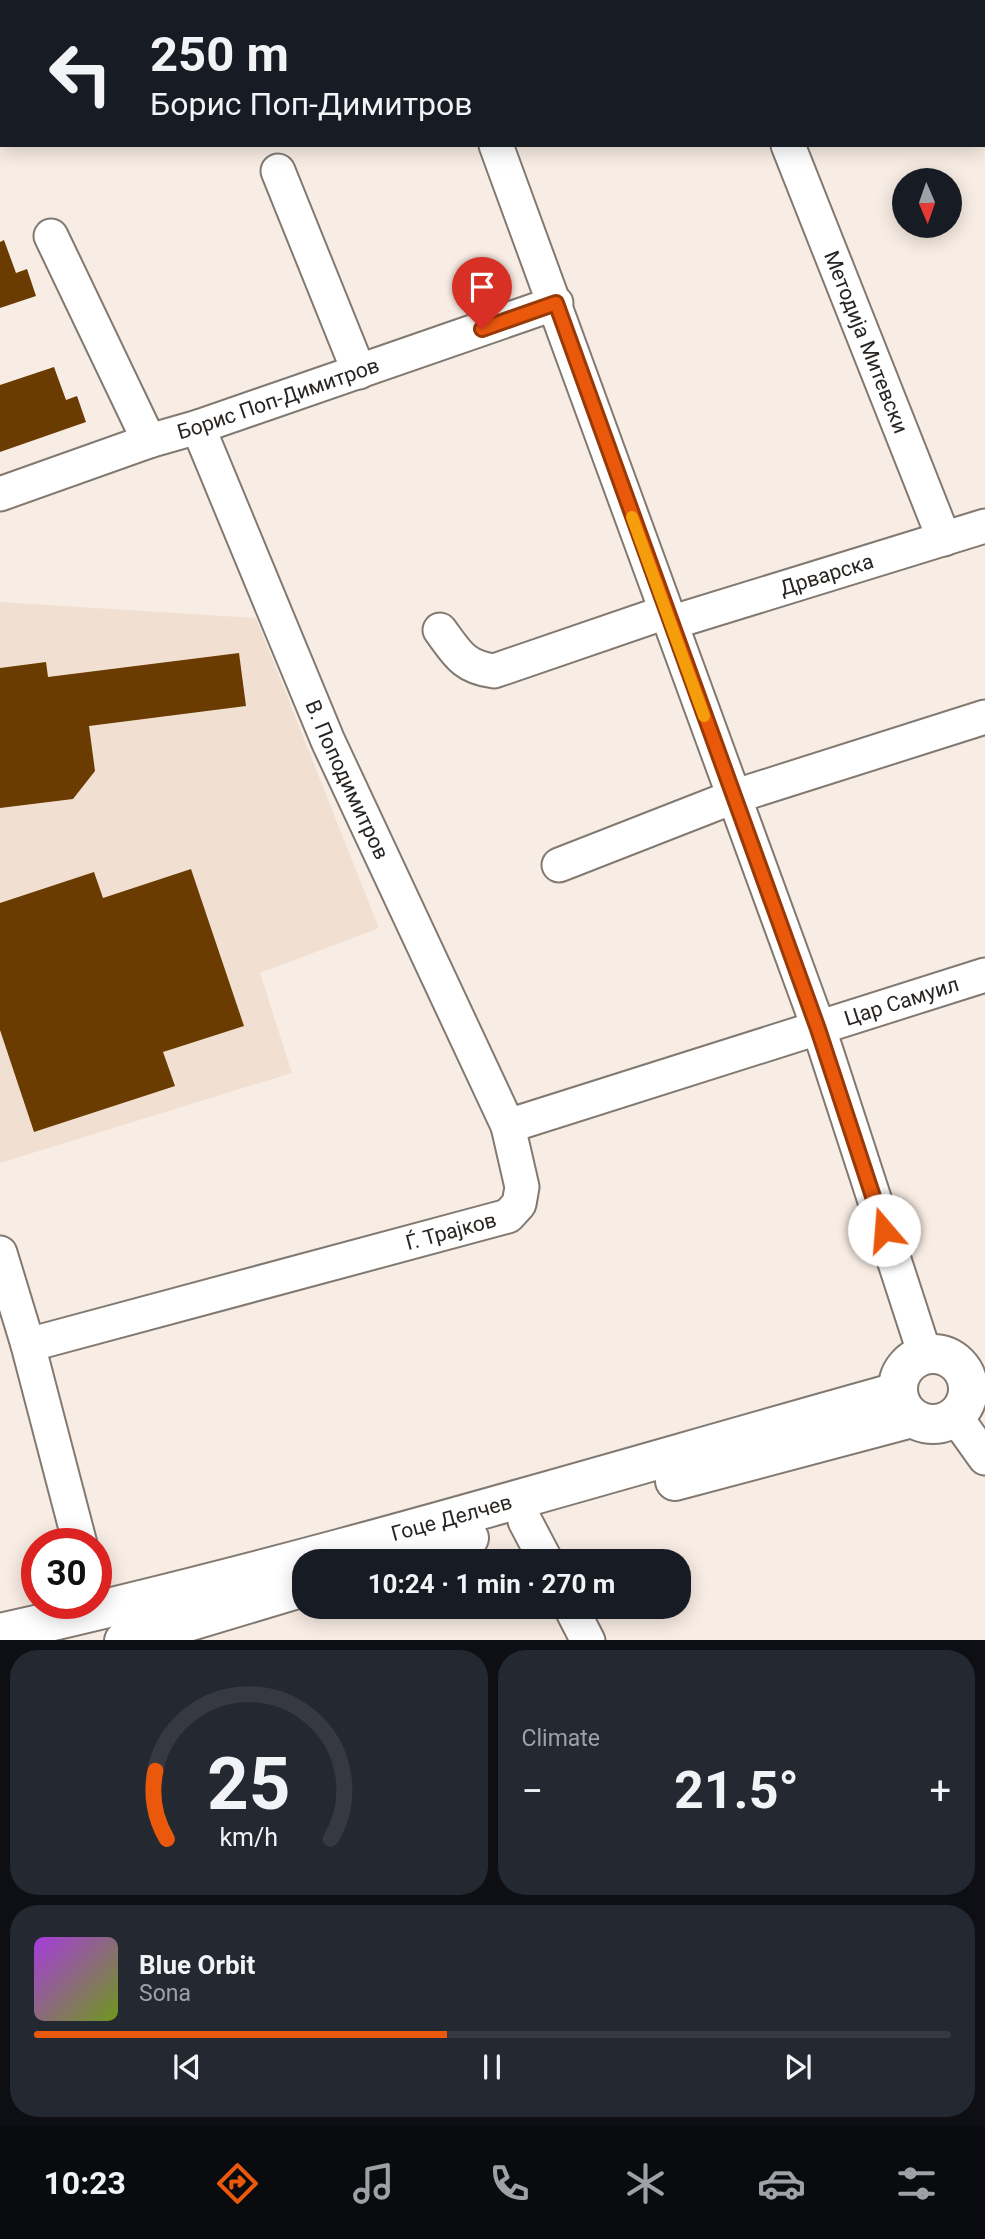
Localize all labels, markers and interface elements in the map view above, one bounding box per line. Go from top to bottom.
text: 250 m [150,26,289,83]
icon: left [35,28,126,119]
text: Борис Поп-Димитров [150,85,473,123]
north arrow [892,168,962,238]
map controls [892,168,962,238]
street label: Методија Митевски [819,247,913,437]
pin [452,257,512,329]
icon: arrive [463,268,501,306]
street label: Борис Поп-Димитров [174,353,382,444]
street label: Дрварска [777,549,876,600]
street label: В. Поподимитров [300,697,394,863]
street label: Цар Самуил [841,972,962,1031]
position arrow [847,1193,921,1267]
street label: Ѓ. Трајков [403,1208,499,1255]
street label: Гоце Делчев [388,1490,515,1546]
speed limit sign: 30 [21,1528,112,1619]
text: 10:24 · 1 min · 270 m [368,1569,615,1599]
text: Climate [522,1725,600,1752]
text: 25 [207,1741,291,1827]
text: 21.5° [674,1760,799,1821]
text: − [522,1769,543,1813]
text: + [929,1769,951,1813]
text: km/h [219,1822,278,1851]
text: Blue Orbit [139,1950,255,1980]
text: Sona [139,1980,191,2007]
icon: previous [168,2048,206,2086]
icon: pause [473,2048,511,2086]
icon: next [779,2048,817,2086]
icon: directions [213,2159,262,2208]
icon: music [349,2159,398,2208]
icon: phone [485,2159,534,2208]
icon: climate [621,2159,670,2208]
icon: car [757,2159,806,2208]
icon: filters [892,2159,941,2208]
text: 10:23 [43,2164,126,2202]

